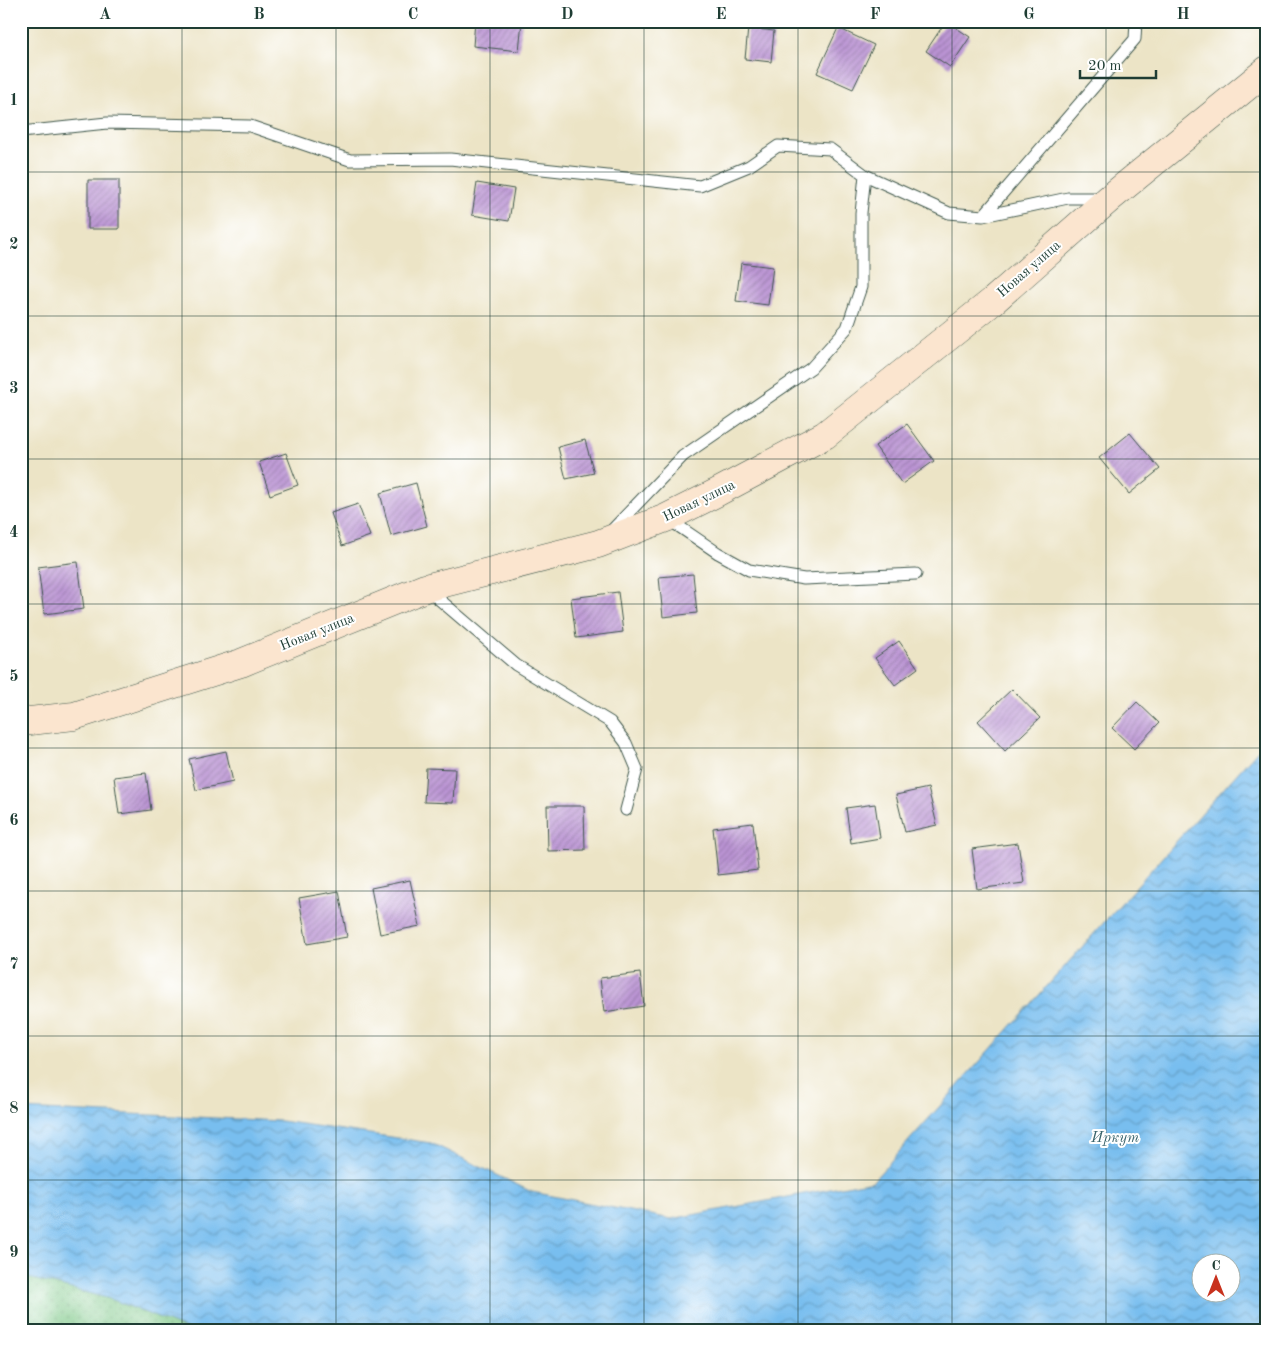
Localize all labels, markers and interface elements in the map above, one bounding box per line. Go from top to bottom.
text: A [99,7,111,23]
text: B [253,7,265,23]
text: C [408,7,418,23]
text: D [561,7,573,23]
text: E [715,7,727,23]
text: F [870,7,881,23]
text: G [1023,7,1035,23]
text: H [1176,7,1190,23]
scale bar [1080,48,1157,80]
text: 20 m [1088,59,1122,74]
text: 1 [9,93,19,109]
text: 2 [9,237,19,253]
street label: Новая улица [995,238,1063,300]
text: 3 [9,381,19,397]
street label: Новая улица [661,477,737,525]
text: 4 [9,525,19,541]
street label: Новая улица [278,611,356,653]
text: 5 [9,669,19,685]
text: 6 [9,813,19,829]
text: 7 [9,957,19,973]
text: 8 [9,1101,19,1117]
water label: Иркут [1090,1131,1139,1146]
text: 9 [9,1245,19,1261]
north arrow [1190,1254,1240,1304]
text: С [1211,1259,1221,1273]

